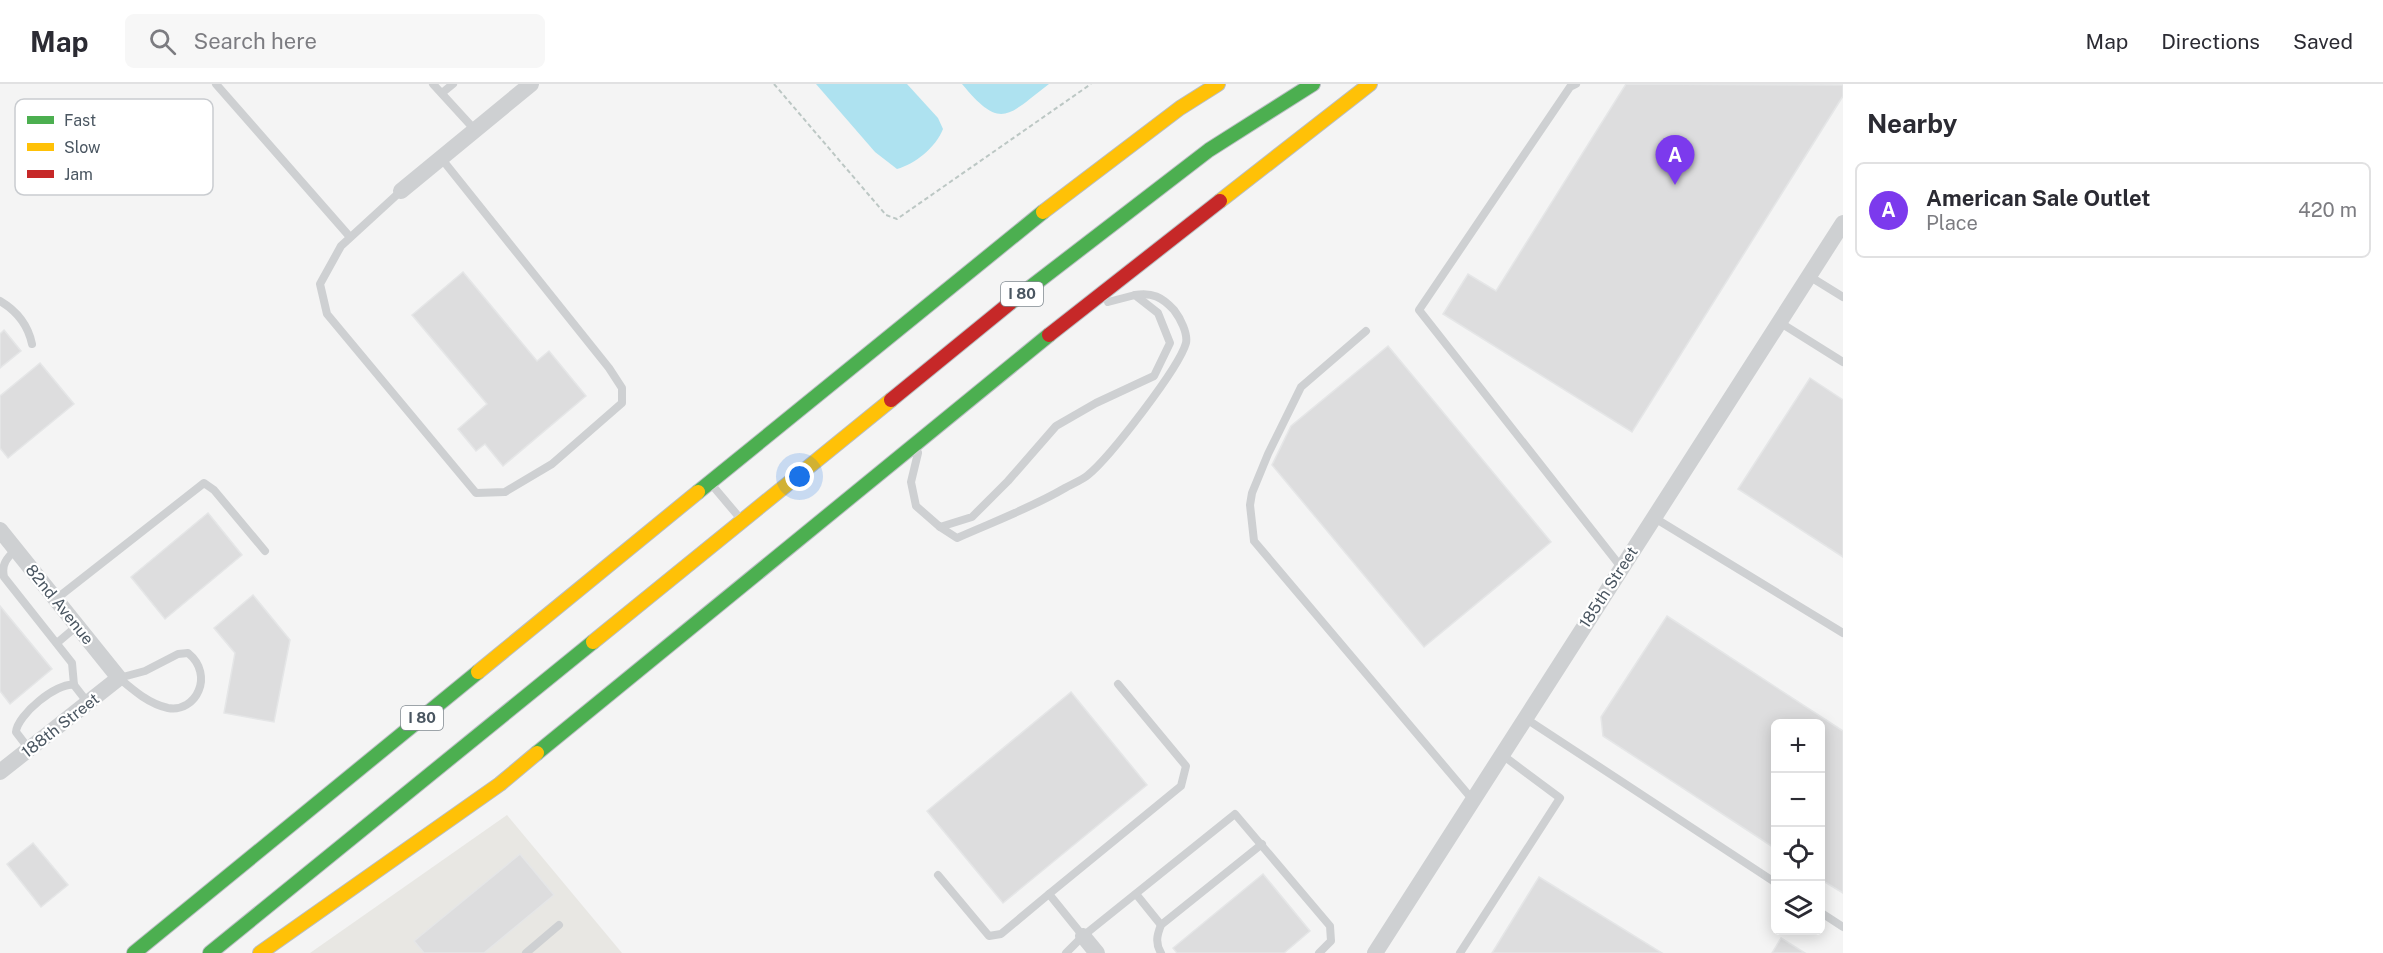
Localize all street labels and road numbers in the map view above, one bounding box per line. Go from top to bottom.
road number: I 80 [1001,282,1043,306]
street label: 185th Street [1575,543,1642,632]
street label: 82nd Avenue [22,560,98,648]
street label: 188th Street [18,689,103,762]
road number: I 80 [401,706,443,730]

